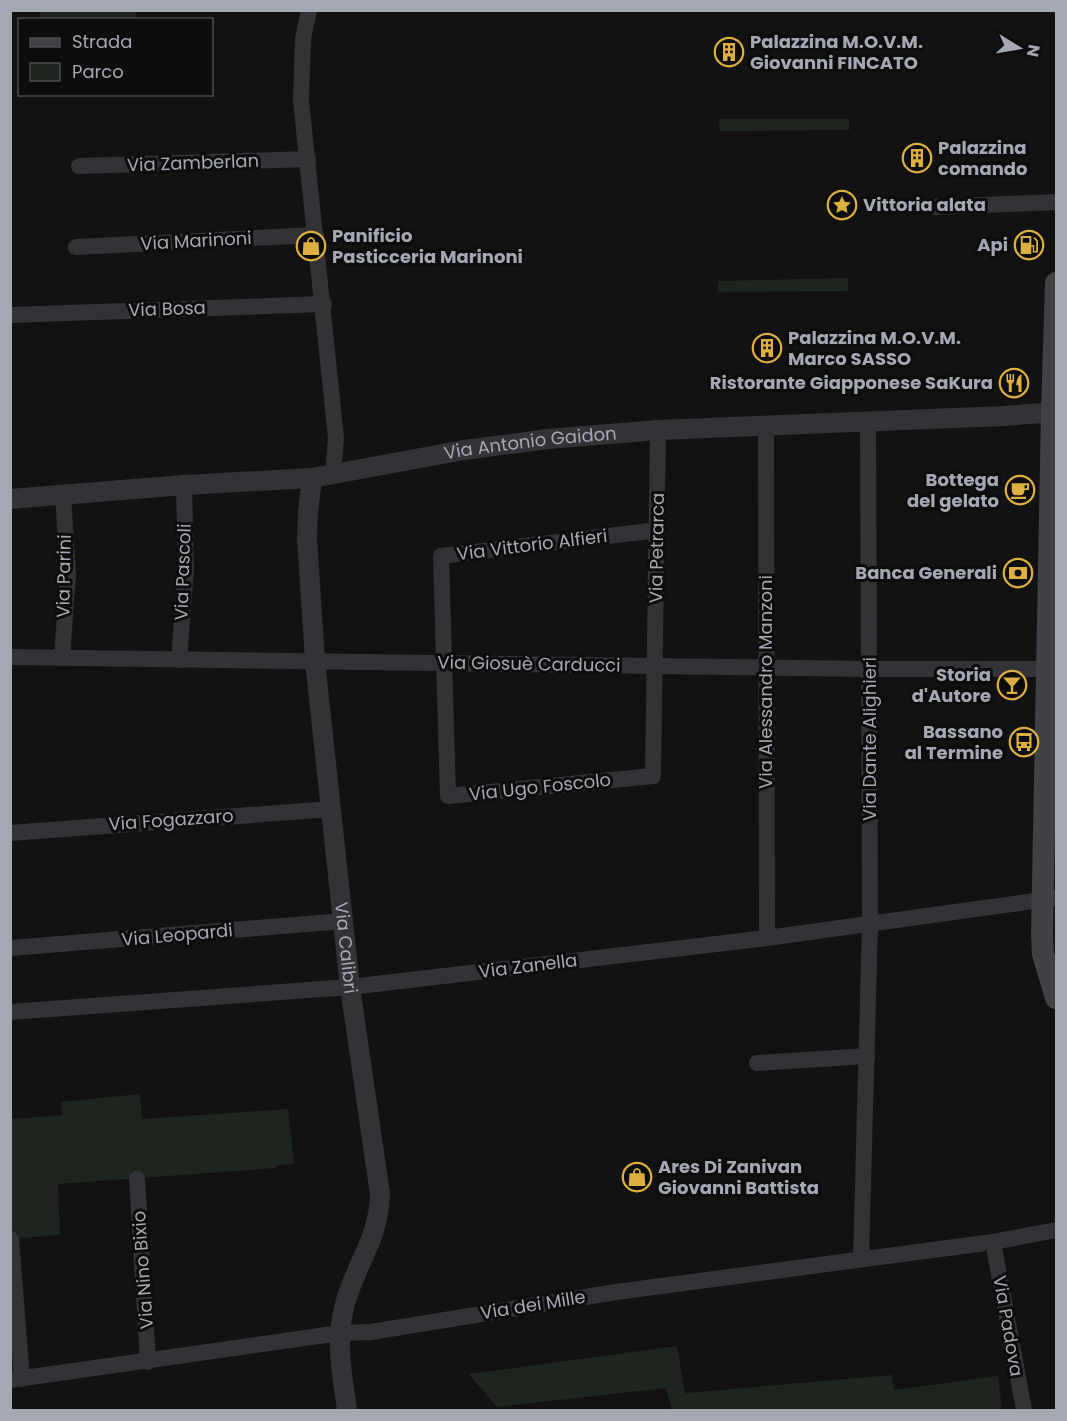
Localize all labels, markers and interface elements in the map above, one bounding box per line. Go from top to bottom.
legend [18,18,213,96]
north arrow [989,18,1049,78]
text: Strada [72,29,132,54]
place label: Palazzina M.O.V.M. Giovanni FINCATO [750,29,923,75]
building icon: Palazzina M.O.V.M. Giovanni FINCATO [713,36,745,68]
text: N [1021,43,1046,59]
text: Parco [72,59,124,84]
place label: Palazzina comando [938,135,1027,181]
building icon: Palazzina comando [901,142,933,174]
street label: Via Zamberlan [126,148,259,177]
place icon: Vittoria alata [826,189,858,221]
place label: Vittoria alata [863,192,986,217]
place label: Panificio Pasticceria Marinoni [332,223,523,269]
street label: Via Marinoni [140,225,252,256]
fuel station icon: Api [1013,229,1045,261]
shop icon: Panificio Pasticceria Marinoni [295,230,327,262]
place label: Api [977,232,1008,257]
street label: Via Bosa [128,295,206,322]
place label: Palazzina M.O.V.M. Marco SASSO [788,325,961,371]
building icon: Palazzina M.O.V.M. Marco SASSO [751,332,783,364]
restaurant icon: Ristorante Giapponese SaKura [998,367,1030,399]
place label: Ristorante Giapponese SaKura [710,370,993,395]
street label: Via Antonio Gaidon [442,420,617,465]
place label: Bottega del gelato [907,467,999,513]
cafe icon: Bottega del gelato [1004,474,1036,506]
street label: Via Petrarca [643,493,670,603]
street label: Via Pascoli [168,523,197,621]
street label: Via Vittorio Alfieri [455,523,609,566]
street label: Via Parini [50,534,77,618]
bank icon: Banca Generali [1002,557,1034,589]
place label: Banca Generali [855,560,997,585]
street label: Via Alessandro Manzoni [753,575,778,789]
street label: Via Giosuè Carducci [437,649,621,678]
street label: Via Dante Alighieri [857,657,882,821]
place label: Storia d'Autore [912,662,991,708]
bar icon: Storia d'Autore [996,669,1028,701]
place label: Bassano al Termine [905,719,1003,765]
bus stop icon: Bassano al Termine [1008,726,1040,758]
street label: Via Ugo Foscolo [468,767,612,806]
street label: Via Fogazzaro [108,803,234,836]
street label: Via Calibri [329,901,364,995]
street label: Via Leopardi [120,917,234,952]
street label: Via Zanella [477,947,579,984]
place label: Ares Di Zanivan Giovanni Battista [658,1154,819,1200]
shop icon: Ares Di Zanivan Giovanni Battista [621,1161,653,1193]
street label: Via Nino Bixio [126,1210,159,1330]
street label: Via Padova [987,1273,1030,1378]
street label: Via dei Mille [479,1284,587,1325]

